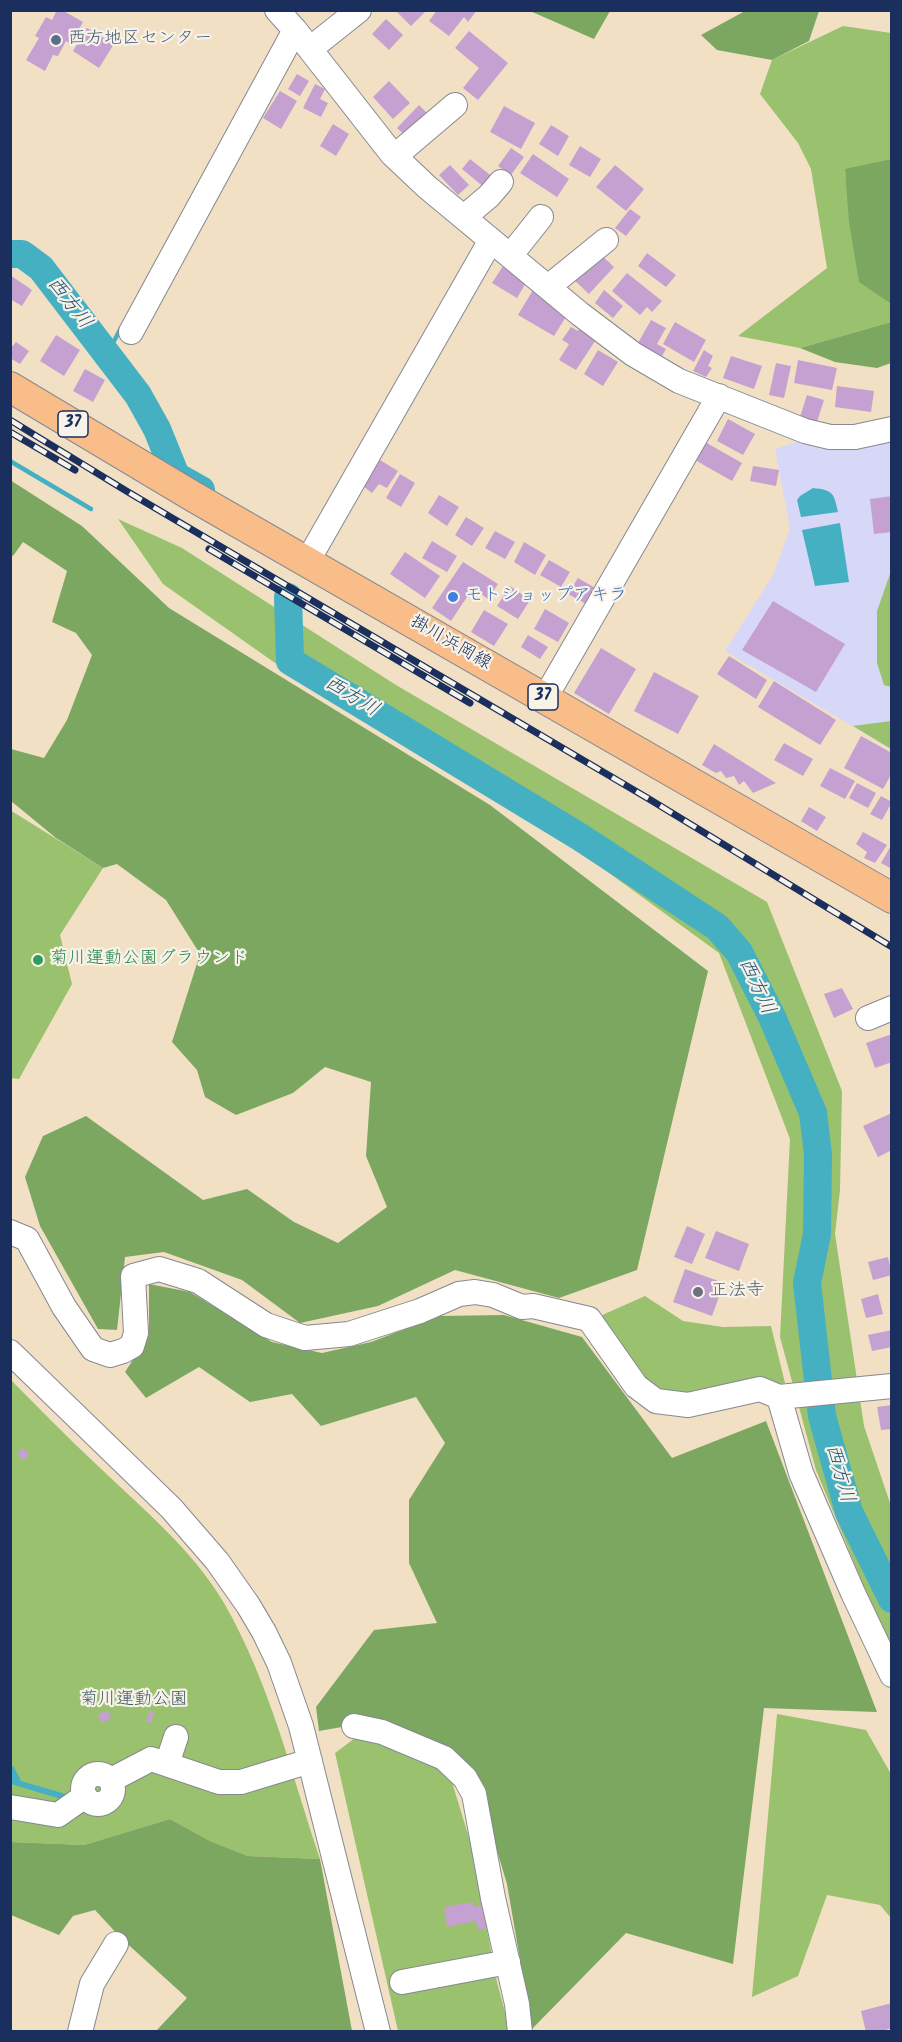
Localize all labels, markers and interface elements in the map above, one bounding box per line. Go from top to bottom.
place label: 西方地区センター [68,29,212,51]
marker: 西方地区センター [49,33,63,47]
water label: 西方川 [40,273,96,335]
road number: 37 [58,411,88,437]
place label: モトショップアキラ [465,586,627,608]
marker: モトショップアキラ [446,590,460,604]
street label: 掛川浜岡線 [406,612,494,676]
water label: 西方川 [319,672,383,724]
road number: 37 [528,684,558,710]
place label: 菊川運動公園グラウンド [50,949,248,971]
marker: 菊川運動公園グラウンド [31,953,45,967]
water label: 西方川 [731,955,779,1019]
place label: 正法寺 [710,1281,764,1303]
marker: 正法寺 [691,1285,705,1299]
water label: 西方川 [818,1442,858,1506]
park label: 菊川運動公園 [80,1690,188,1712]

